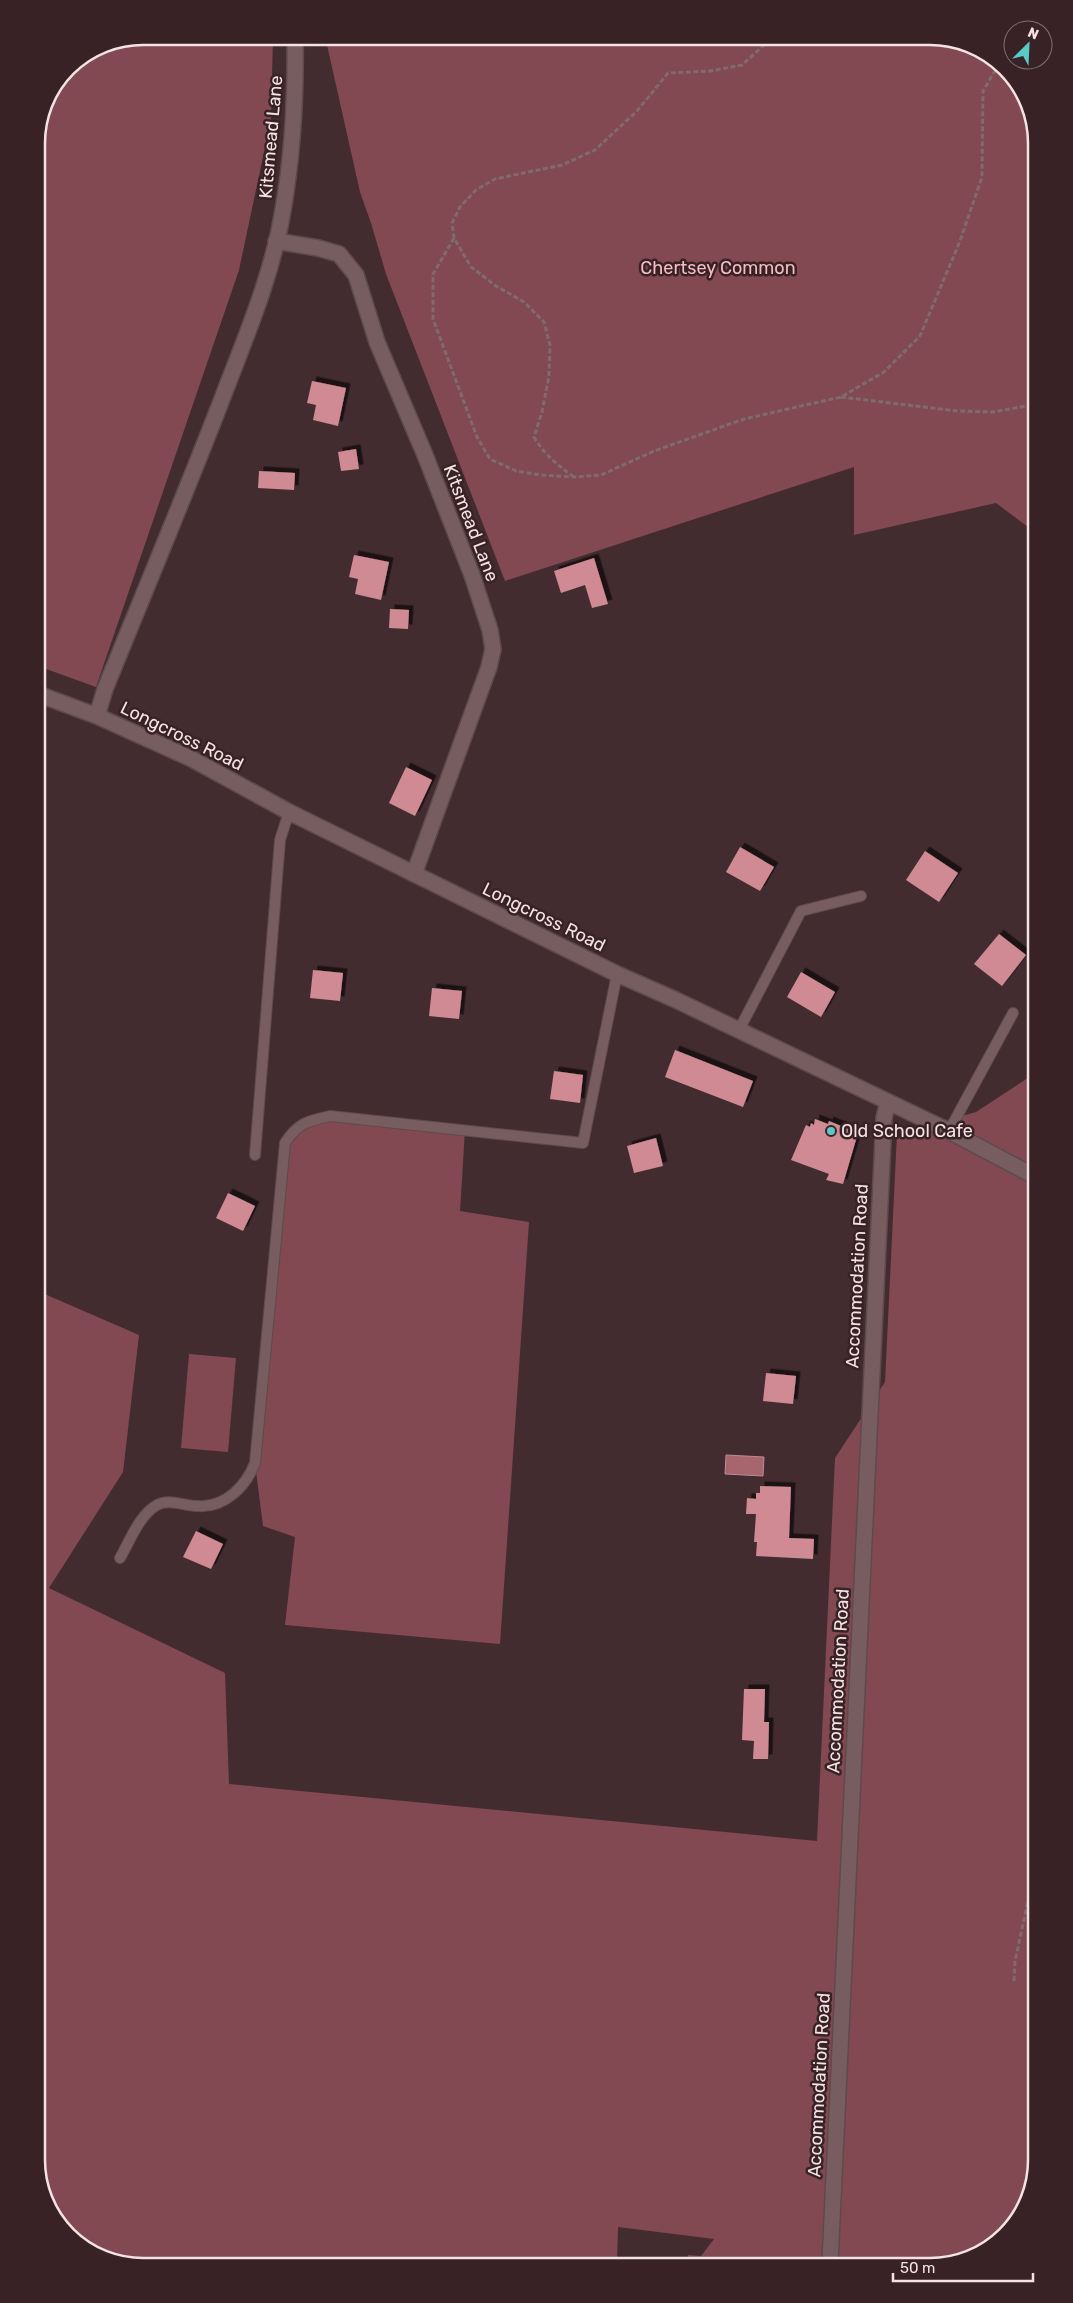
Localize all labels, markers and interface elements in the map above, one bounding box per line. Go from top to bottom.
north arrow [1003,20,1053,70]
text: N [1025,24,1041,43]
street label: Kitsmead Lane [255,74,287,200]
park label: Chertsey Common [640,257,796,279]
street label: Kitsmead Lane [439,461,503,585]
street label: Longcross Road [117,697,247,775]
street label: Longcross Road [479,878,609,956]
place label: Old School Cafe [841,1120,973,1142]
marker: Old School Cafe [825,1125,837,1137]
street label: Accommodation Road [841,1183,873,1369]
street label: Accommodation Road [822,1588,854,1774]
street label: Accommodation Road [803,1992,835,2178]
scale bar [893,2250,1033,2282]
text: 50 m [900,2259,935,2277]

